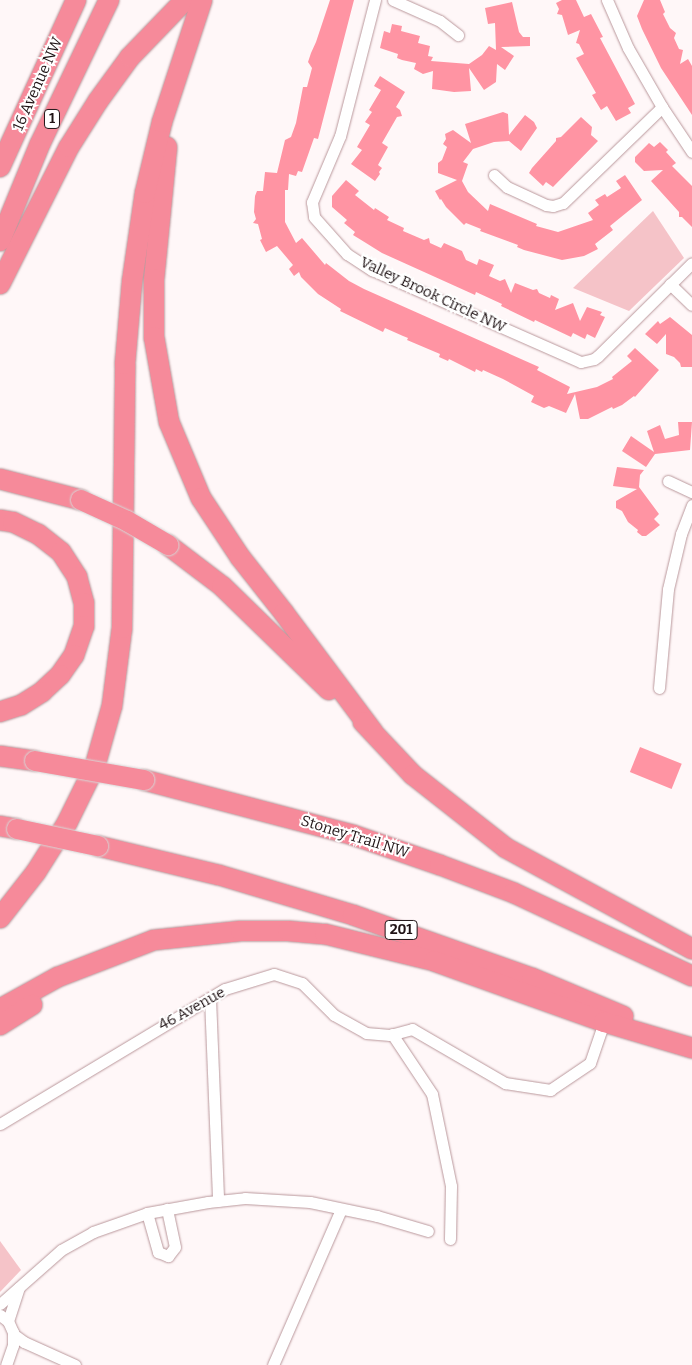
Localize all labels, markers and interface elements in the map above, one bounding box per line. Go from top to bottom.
street label: 16 Avenue NW [9,34,67,134]
road number: 1 [43,108,61,130]
street label: Valley Brook Circle NW [357,253,509,337]
street label: Stoney Trail NW [299,812,411,862]
road number: 201 [384,918,418,942]
street label: 46 Avenue [156,983,228,1035]

